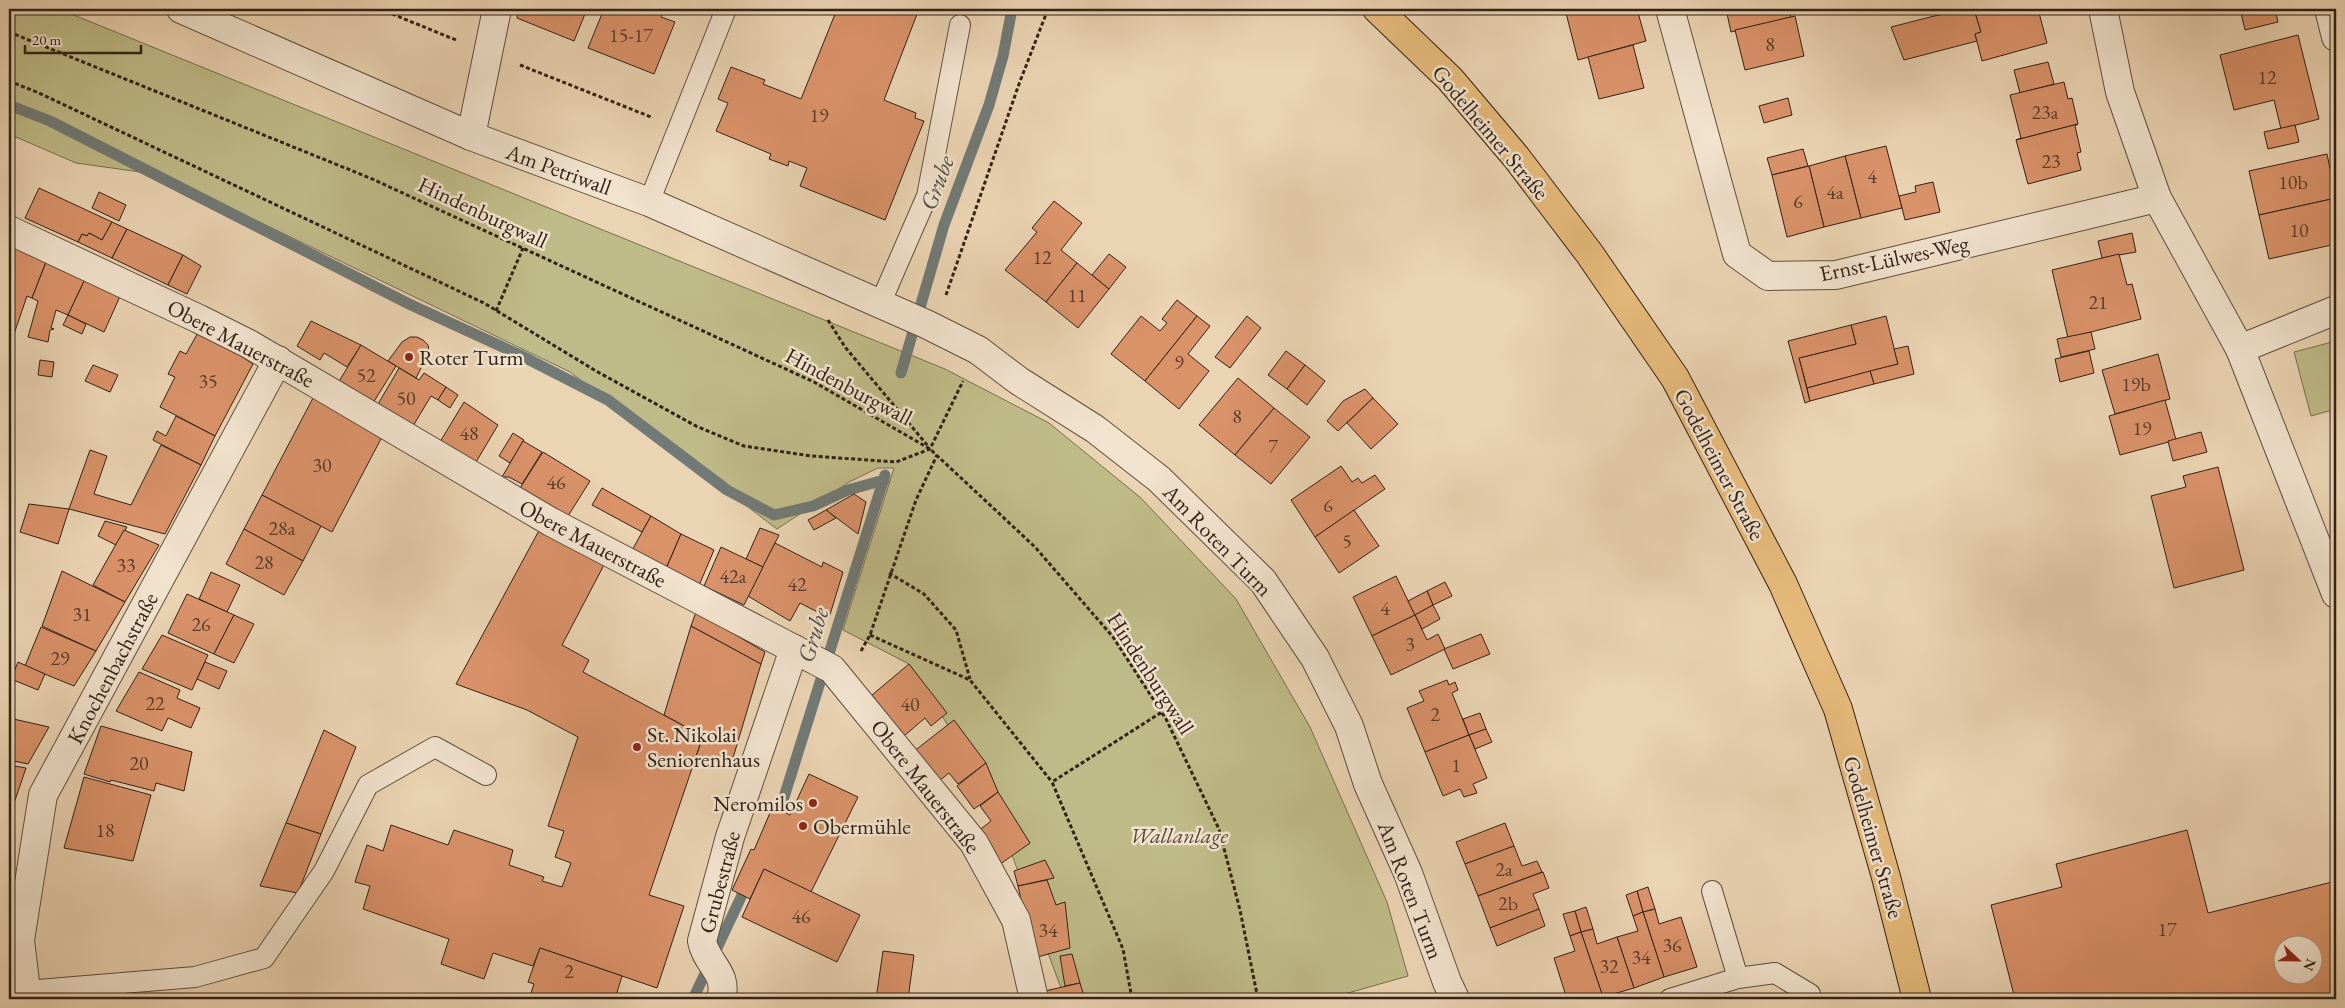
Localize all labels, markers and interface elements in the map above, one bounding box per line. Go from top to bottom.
scale bar [25,22,141,54]
house number: 15-17 [609,22,653,48]
text: 20 m [32,30,61,49]
house number: 8 [1765,31,1775,57]
street label: Godelheimer Straße [1426,59,1556,206]
house number: 12 [2257,64,2277,90]
house number: 23a [2031,99,2059,125]
house number: 19 [809,102,829,128]
street label: Am Petriwall [501,137,616,202]
house number: 23 [2041,148,2061,174]
water label: Grube [912,150,961,215]
house number: 4 [1867,163,1877,189]
house number: 10b [2278,169,2308,195]
street label: Hindenburgwall [413,170,552,255]
house number: 4a [1826,179,1844,205]
house number: 6 [1793,188,1803,214]
house number: 10 [2289,217,2309,243]
street label: Ernst-Lülwes-Weg [1817,228,1972,288]
house number: 12 [1032,244,1052,270]
house number: 11 [1067,282,1087,308]
house number: 21 [2088,289,2108,315]
street label: Obere Mauerstraße [162,292,320,395]
street label: Hindenburgwall [780,341,917,432]
place label: Roter Turm [419,343,524,372]
house number: 9 [1174,349,1184,375]
marker: Roter Turm [403,351,415,363]
house number: 52 [356,362,376,388]
house number: 35 [198,368,218,394]
house number: 19b [2121,371,2151,397]
street label: Godelheimer Straße [1667,383,1772,545]
house number: 50 [396,385,416,411]
house number: 8 [1232,403,1242,429]
house number: 19 [2132,415,2152,441]
house number: 48 [459,420,479,446]
house number: 7 [1268,433,1278,459]
house number: 30 [312,452,332,478]
house number: 46 [546,469,566,495]
street label: Am Roten Turm [1156,477,1279,603]
street label: Obere Mauerstraße [514,492,672,595]
house number: 6 [1323,492,1333,518]
house number: 28a [268,515,296,541]
house number: 5 [1342,528,1352,554]
house number: 28 [254,549,274,575]
house number: 33 [116,552,136,578]
house number: 42a [719,563,747,589]
house number: 42 [787,571,807,597]
street label: Knochenbachstraße [60,587,165,749]
house number: 4 [1380,595,1390,621]
house number: 31 [72,601,92,627]
water label: Grube [789,603,836,666]
street label: Hindenburgwall [1100,607,1201,740]
house number: 26 [191,611,211,637]
house number: 3 [1405,631,1415,657]
house number: 29 [50,645,70,671]
house number: 22 [145,690,165,716]
house number: 40 [900,691,920,717]
house number: 2 [1430,701,1440,727]
street label: Obere Mauerstraße [864,713,987,860]
place label: St. Nikolai Seniorenhaus [647,720,760,774]
marker: St. Nikolai Seniorenhaus [631,741,643,753]
house number: 20 [129,750,149,776]
house number: 1 [1451,752,1461,778]
street label: Godelheimer Straße [1836,753,1911,922]
place label: Neromilos [713,789,803,818]
marker: Neromilos [807,797,819,809]
place label: Obermühle [813,812,911,841]
street label: Am Roten Turm [1371,816,1450,963]
house number: 18 [95,817,115,843]
marker: Obermühle [797,820,809,832]
park label: Wallanlage [1130,821,1229,850]
street label: Grubestraße [692,827,747,936]
house number: 2a [1495,856,1513,882]
house number: 2b [1498,890,1518,916]
house number: 46 [791,903,811,929]
house number: 17 [2157,916,2177,942]
house number: 34 [1038,917,1058,943]
house number: 36 [1662,932,1682,958]
north arrow [2272,936,2322,986]
house number: 34 [1631,944,1651,970]
house number: 32 [1599,953,1619,979]
text: N [2299,956,2321,974]
house number: 2 [564,958,574,984]

